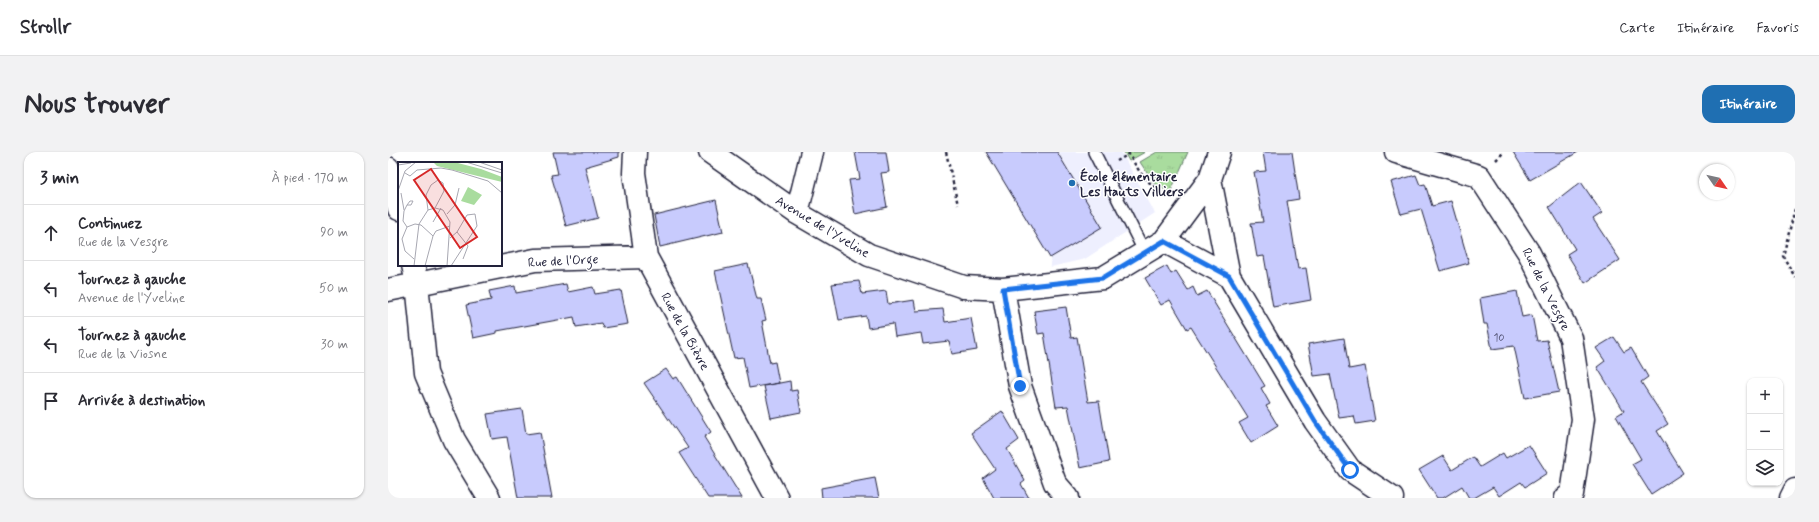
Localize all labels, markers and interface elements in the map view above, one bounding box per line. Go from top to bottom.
text: Strollr [20,15,71,40]
text: Carte [1619,19,1655,37]
text: Itinéraire [1677,19,1734,37]
text: Favoris [1756,19,1799,37]
button: Itinéraire [1702,85,1795,123]
text: Nous trouver [24,86,169,123]
inset map [398,162,502,266]
north arrow [1699,164,1735,200]
text: 3 min [40,167,79,189]
place label: École élémentaire Les Hauts Villiers [1080,168,1184,201]
text: À pied · 170 m [271,170,348,187]
marker: École élémentaire Les Hauts Villiers [1067,178,1077,188]
street label: Avenue de l'Yveline [772,192,873,262]
text: Continuez [78,214,142,234]
icon: ahead [40,222,62,244]
text: 90 m [320,224,348,241]
text: Rue de la Vesgre [78,234,169,251]
street label: Rue de la Vesgre [1516,245,1574,335]
street label: Rue de l'Orge [527,251,599,274]
text: Tournez à gauche [78,270,186,290]
icon: left [40,278,62,300]
text: 50 m [319,280,348,297]
text: Avenue de l'Yveline [78,290,185,307]
street label: Rue de la Bièvre [656,290,713,374]
text: Tournez à gauche [78,326,186,346]
house number: 10 [1493,331,1505,345]
icon: left [40,334,62,356]
text: 30 m [321,336,348,353]
text: Rue de la Viosne [78,346,167,363]
route end [1011,377,1029,395]
map controls [1747,378,1783,486]
button: + [1747,378,1783,414]
icon: arrive [40,390,62,412]
text: Arrivée à destination [78,391,205,411]
button: − [1747,414,1783,450]
button: layers [1747,450,1783,486]
route start [1341,461,1359,479]

